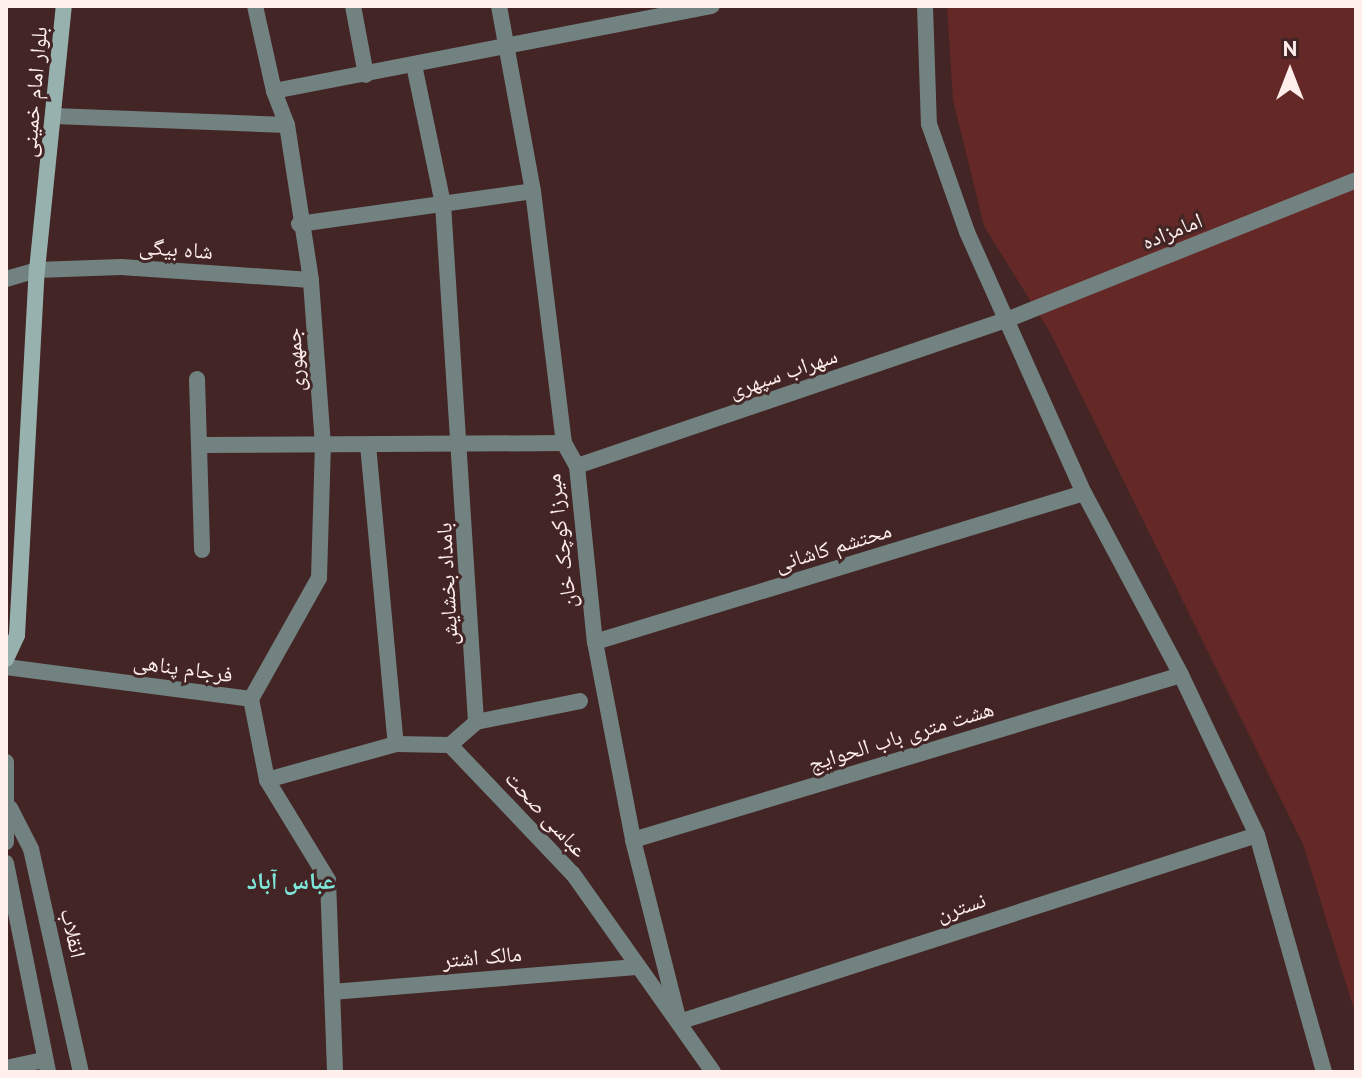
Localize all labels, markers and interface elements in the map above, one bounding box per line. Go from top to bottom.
street label: بلوار امام خمینی [15,25,53,159]
north arrow [1250,32,1330,112]
text: N [1283,34,1297,62]
street label: امامزاده [1138,207,1206,255]
street label: شاه بیگی [138,233,214,265]
street label: جمهوری [280,327,310,393]
street label: سهراب سپهری [725,342,841,404]
street label: میرزا کوچک خان [540,472,582,610]
street label: محتشم کاشانی [771,517,895,577]
street label: بامداد بخشایش [431,522,463,646]
street label: فرجام پناهی [132,648,234,688]
street label: هشت متری باب الحوایج [805,695,997,777]
street label: عباسی صحت [499,765,593,863]
district label: عباس آباد [247,867,335,895]
street label: نسترن [933,887,989,927]
street label: انقلاب [54,906,92,960]
street label: مالک اشتر [441,940,523,974]

